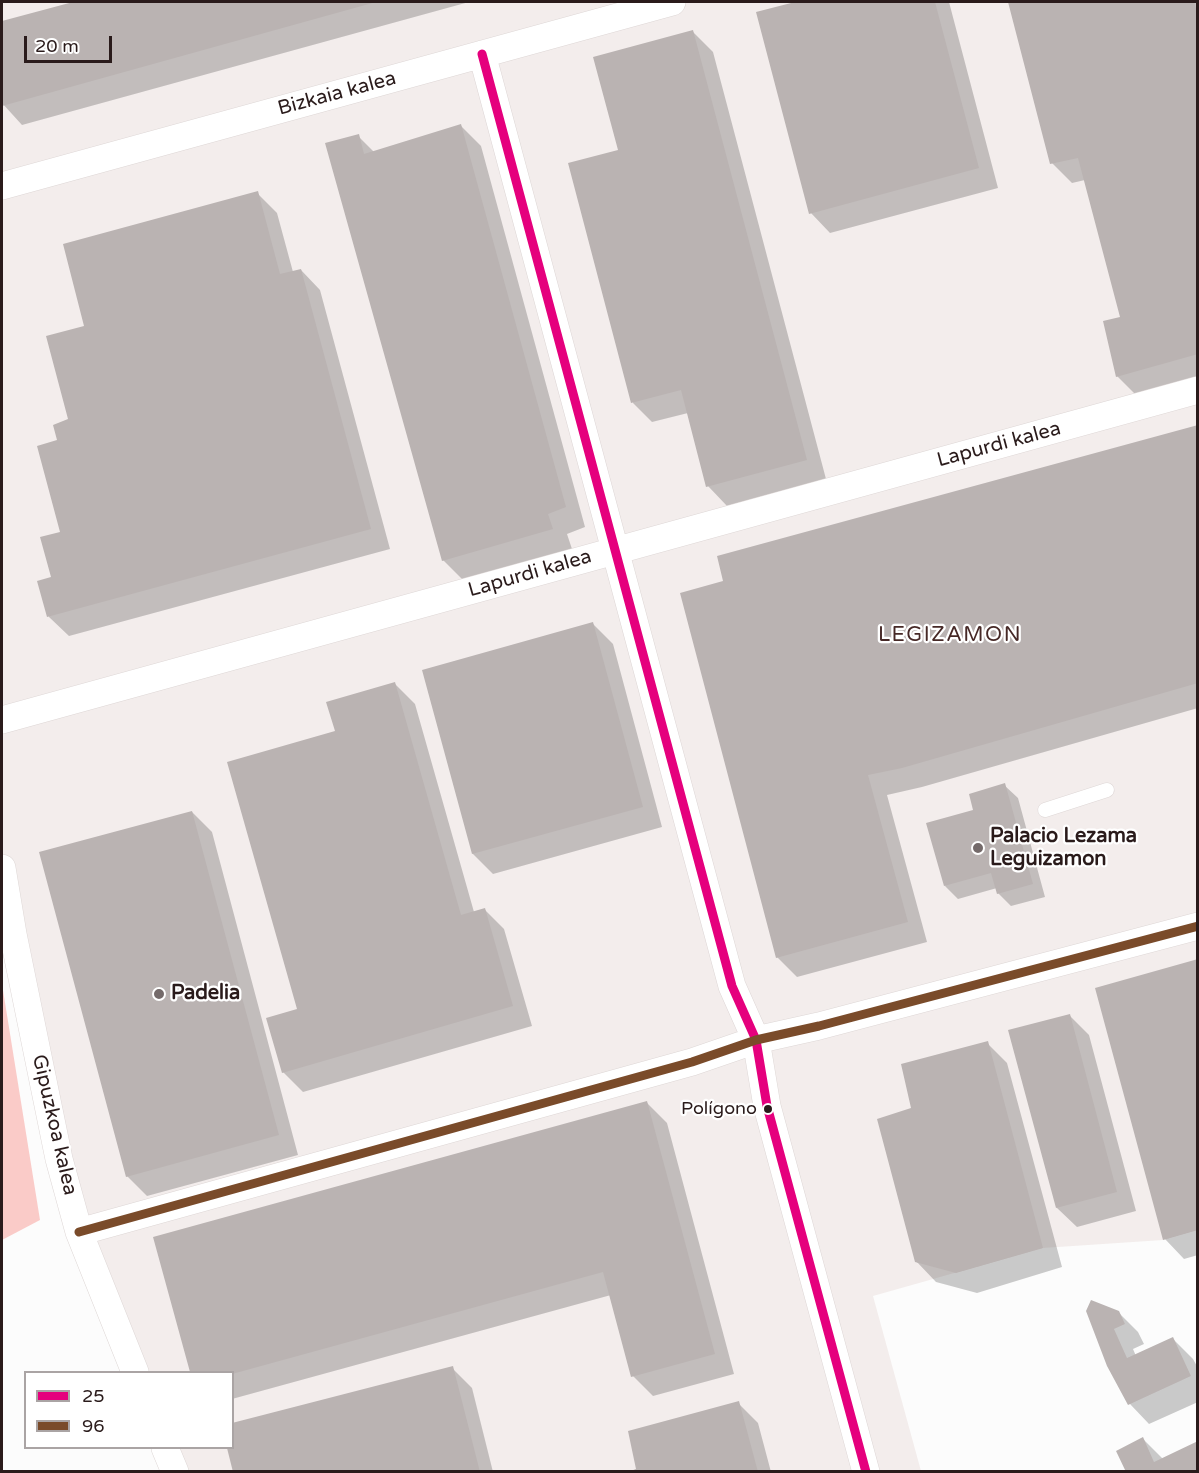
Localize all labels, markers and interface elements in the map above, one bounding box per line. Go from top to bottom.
scale bar [27,24,116,62]
text: 20 m [35,35,79,57]
street label: Bizkaia kalea [275,67,399,121]
street label: Lapurdi kalea [934,417,1064,473]
street label: Lapurdi kalea [466,545,594,603]
district label: LEGIZAMON [878,622,1022,648]
place label: Palacio Lezama Leguizamon [990,825,1137,872]
marker: Palacio Lezama Leguizamon [971,841,985,855]
place label: Padelia [171,982,240,1006]
marker: Padelia [152,987,166,1001]
street label: Gipuzkoa kalea [26,1052,82,1198]
place label: Polígono [681,1098,757,1120]
marker: Polígono [762,1103,774,1115]
legend [24,1371,234,1449]
text: 25 [82,1385,105,1407]
text: 96 [82,1415,105,1437]

